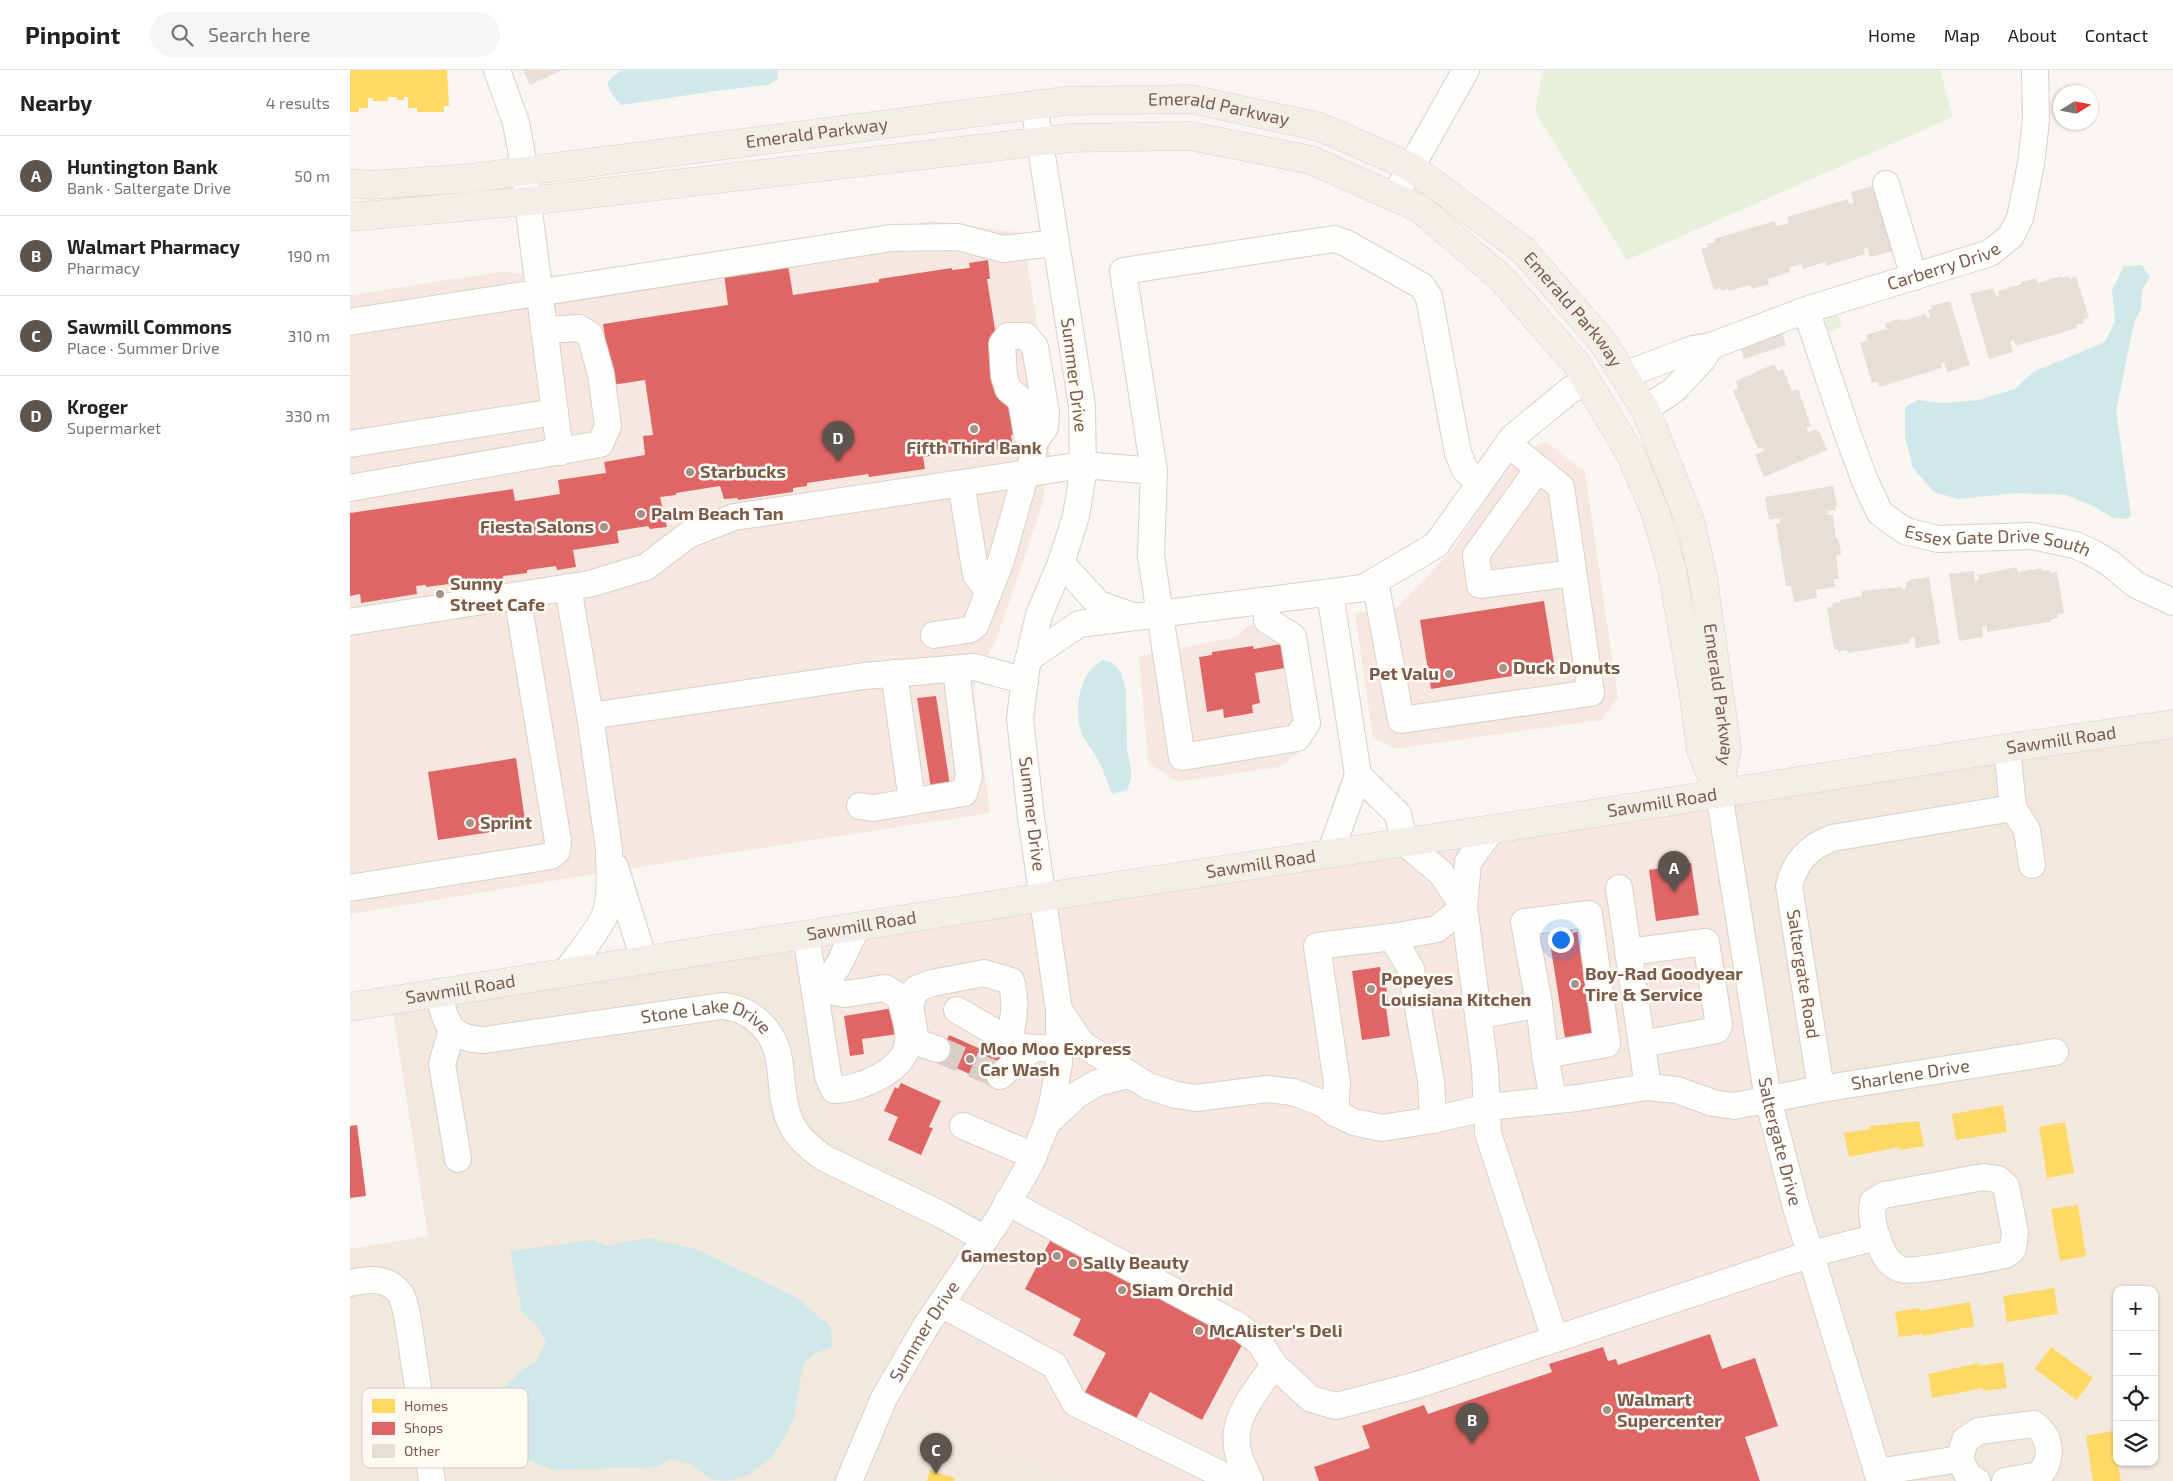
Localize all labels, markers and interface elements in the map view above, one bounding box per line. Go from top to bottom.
search box [150,12,500,57]
text: Pinpoint [25,20,120,49]
icon: search [168,21,196,49]
text: Search here [208,23,310,46]
text: Home [1868,24,1916,46]
text: Map [1944,24,1980,46]
text: About [2008,24,2057,46]
text: Contact [2085,24,2148,46]
north arrow [2053,85,2098,130]
street label: Emerald Parkway [1148,87,1292,130]
text: Nearby [20,90,92,115]
text: 4 results [266,93,330,112]
street label: Emerald Parkway [744,112,890,152]
text: Huntington Bank [67,155,218,178]
text: A [31,166,41,185]
text: 50 m [294,166,330,185]
text: Bank · Saltergate Drive [67,178,231,197]
text: Walmart Pharmacy [67,235,240,258]
street label: Carberry Drive [1884,237,2005,294]
text: B [31,246,41,265]
text: 190 m [287,246,330,265]
street label: Emerald Parkway [1519,247,1628,371]
text: Pharmacy [67,258,140,277]
text: Sawmill Commons [67,315,232,338]
street label: Summer Drive [1057,316,1093,433]
text: C [31,326,41,345]
text: 310 m [288,326,330,345]
text: Place · Summer Drive [67,338,220,357]
text: Kroger [67,395,128,418]
text: D [31,406,41,425]
text: 330 m [285,406,330,425]
text: Supermarket [67,418,161,437]
pin: D [822,421,854,462]
marker: Fifth Third Bank [968,423,980,435]
place label: Fifth Third Bank [906,436,1042,458]
place label: Starbucks [700,460,786,482]
marker: Starbucks [684,466,696,478]
place label: Palm Beach Tan [651,502,784,524]
marker: Palm Beach Tan [635,508,647,520]
place label: Fiesta Salons [480,515,594,537]
street label: Essex Gate Drive South [1903,519,2095,561]
marker: Fiesta Salons [598,521,610,533]
place label: Sunny Street Cafe [450,572,545,615]
marker: Sunny Street Cafe [434,588,446,600]
street label: Emerald Parkway [1700,622,1739,768]
place label: Duck Donuts [1513,656,1620,678]
place label: Pet Valu [1369,662,1439,684]
marker: Duck Donuts [1497,662,1509,674]
marker: Pet Valu [1443,668,1455,680]
street label: Sawmill Road [2005,720,2118,758]
street label: Summer Drive [1015,755,1051,872]
street label: Sawmill Road [1606,782,1718,821]
place label: Sprint [480,811,533,833]
marker: Sprint [464,817,476,829]
street label: Sawmill Road [1204,844,1317,882]
pin: A [1658,851,1690,892]
street label: Sawmill Road [805,905,918,944]
street label: Saltergate Road [1783,908,1825,1040]
your location [1548,927,1574,953]
place label: Boy-Rad Goodyear Tire & Service [1585,962,1743,1005]
place label: Popeyes Louisiana Kitchen [1381,967,1531,1010]
street label: Sawmill Road [404,969,517,1008]
marker: Boy-Rad Goodyear Tire & Service [1569,978,1581,990]
marker: Popeyes Louisiana Kitchen [1365,983,1377,995]
street label: Stone Lake Drive [639,994,777,1038]
place label: Moo Moo Express Car Wash [980,1037,1131,1080]
marker: Moo Moo Express Car Wash [964,1053,976,1065]
street label: Sharlene Drive [1849,1054,1971,1094]
street label: Saltergate Drive [1755,1075,1807,1208]
place label: Gamestop [961,1244,1047,1266]
marker: Gamestop [1051,1250,1063,1262]
place label: Sally Beauty [1083,1251,1190,1273]
marker: Sally Beauty [1067,1257,1079,1269]
street label: Summer Drive [884,1276,964,1385]
place label: Siam Orchid [1132,1278,1233,1300]
marker: Siam Orchid [1116,1284,1128,1296]
map controls [2113,1286,2158,1466]
button: + [2113,1286,2158,1331]
place label: McAlister's Deli [1209,1319,1343,1341]
marker: McAlister's Deli [1193,1325,1205,1337]
button: − [2113,1331,2158,1376]
button: locate [2113,1376,2158,1421]
legend [362,1388,528,1468]
place label: Walmart Supercenter [1617,1388,1722,1431]
text: Homes [404,1397,448,1414]
pin: B [1456,1403,1488,1444]
marker: Walmart Supercenter [1601,1404,1613,1416]
text: Shops [404,1419,443,1436]
button: layers [2113,1421,2158,1466]
pin: C [920,1433,952,1474]
text: Other [404,1442,440,1459]

